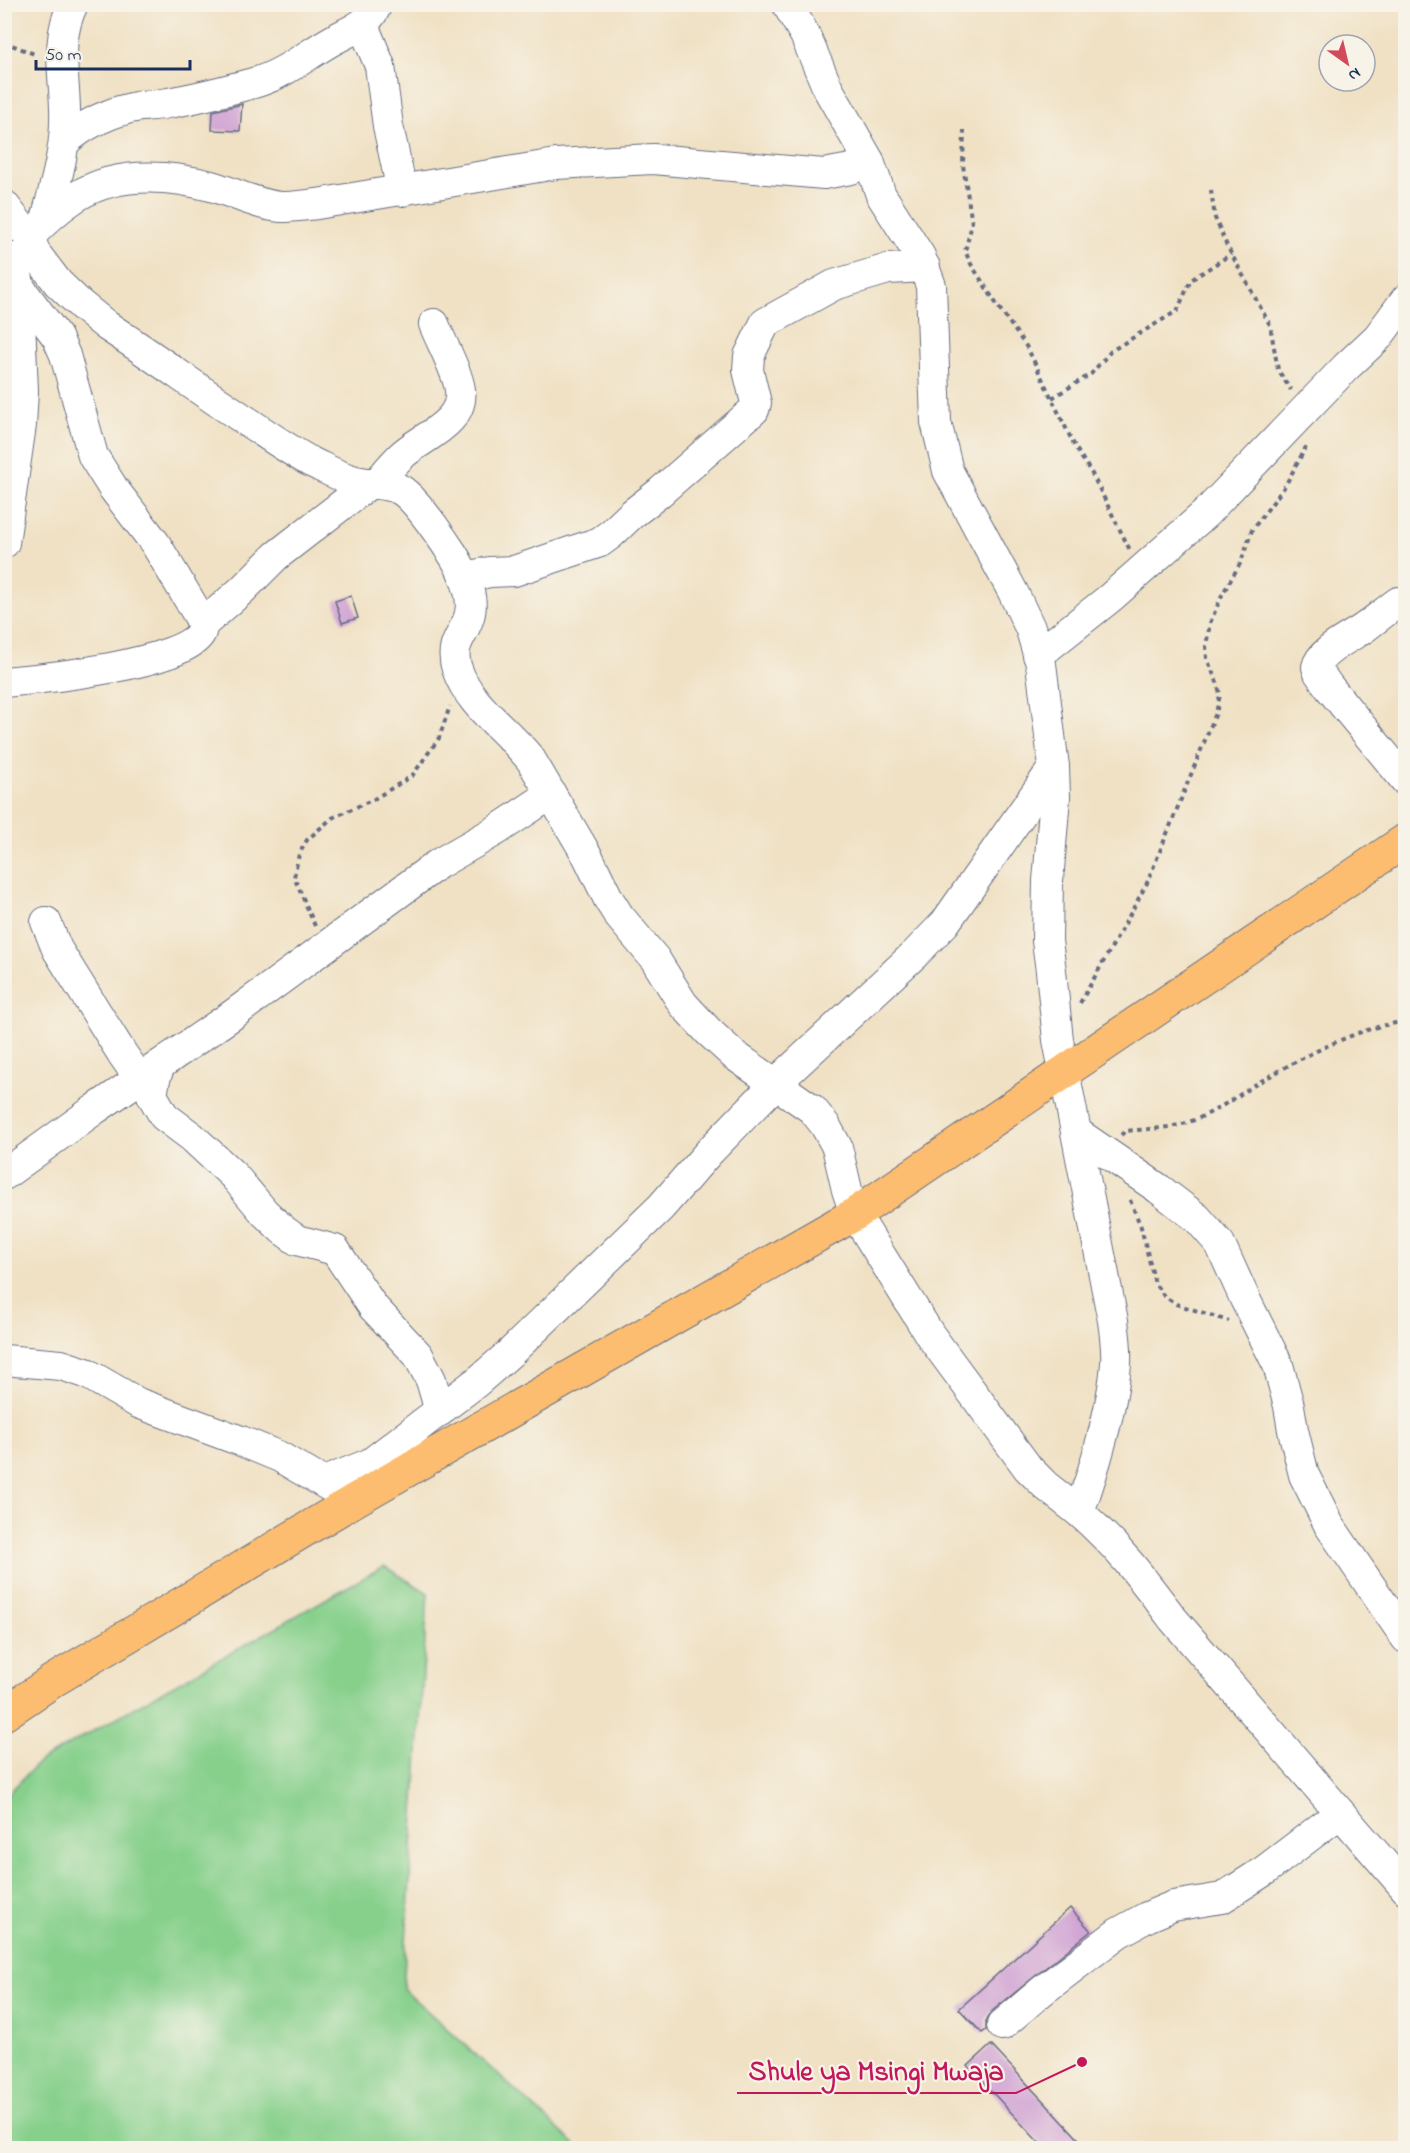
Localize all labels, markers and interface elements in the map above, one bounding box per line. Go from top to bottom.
scale bar [36,33,190,71]
north arrow [1317,33,1377,93]
text: 50 m [45,43,82,69]
text: N [1343,61,1365,87]
callout: Shule ya Msingi Mwaja [737,2047,1016,2093]
text: Shule ya Msingi Mwaja [748,2053,1004,2095]

